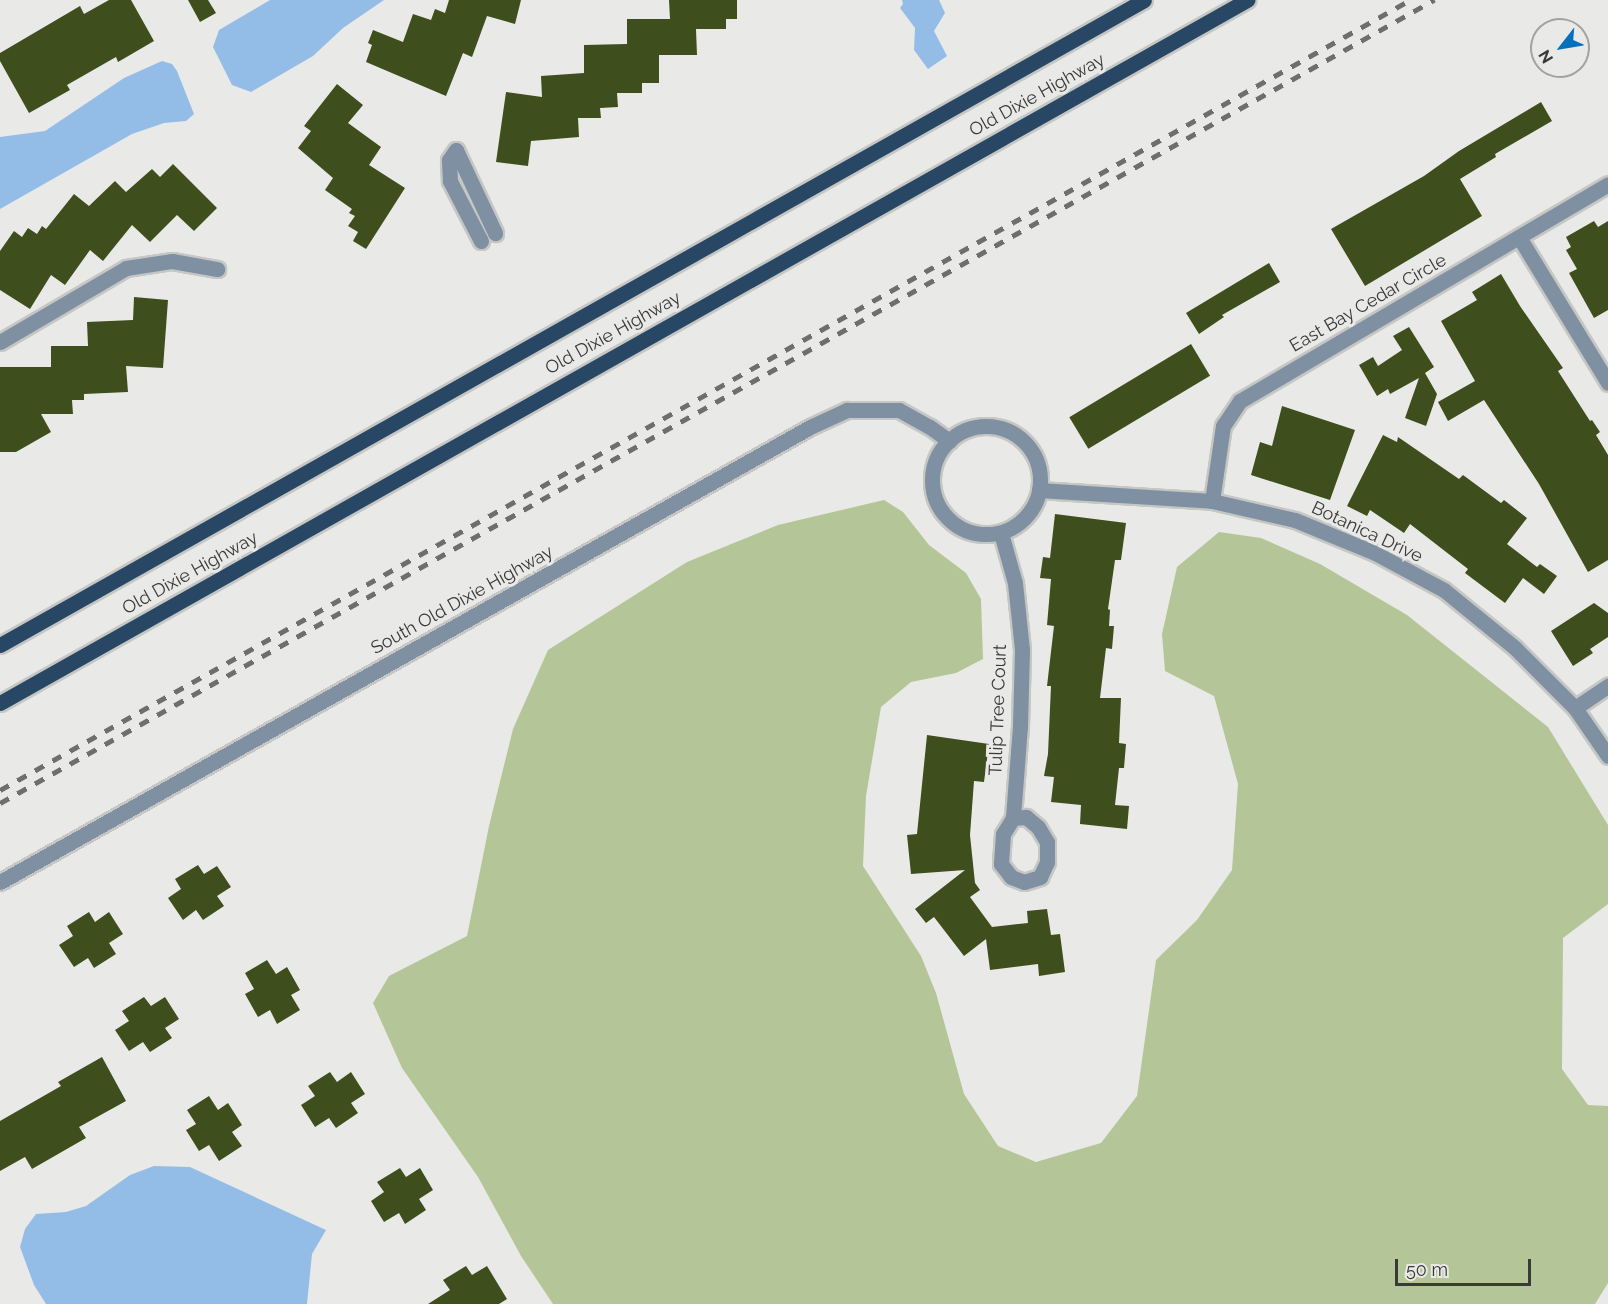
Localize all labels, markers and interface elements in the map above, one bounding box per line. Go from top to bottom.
north arrow [1530,18,1590,78]
text: N [1535,46,1557,67]
street label: Old Dixie Highway [966,49,1108,141]
street label: East Bay Cedar Circle [1285,249,1451,357]
street label: Old Dixie Highway [542,287,684,379]
street label: Botanica Drive [1308,497,1426,567]
street label: Old Dixie Highway [119,527,261,619]
street label: South Old Dixie Highway [367,541,557,659]
street label: Tulip Tree Court [985,644,1011,776]
scale bar [1398,1247,1534,1285]
text: 50 m [1406,1259,1448,1280]

